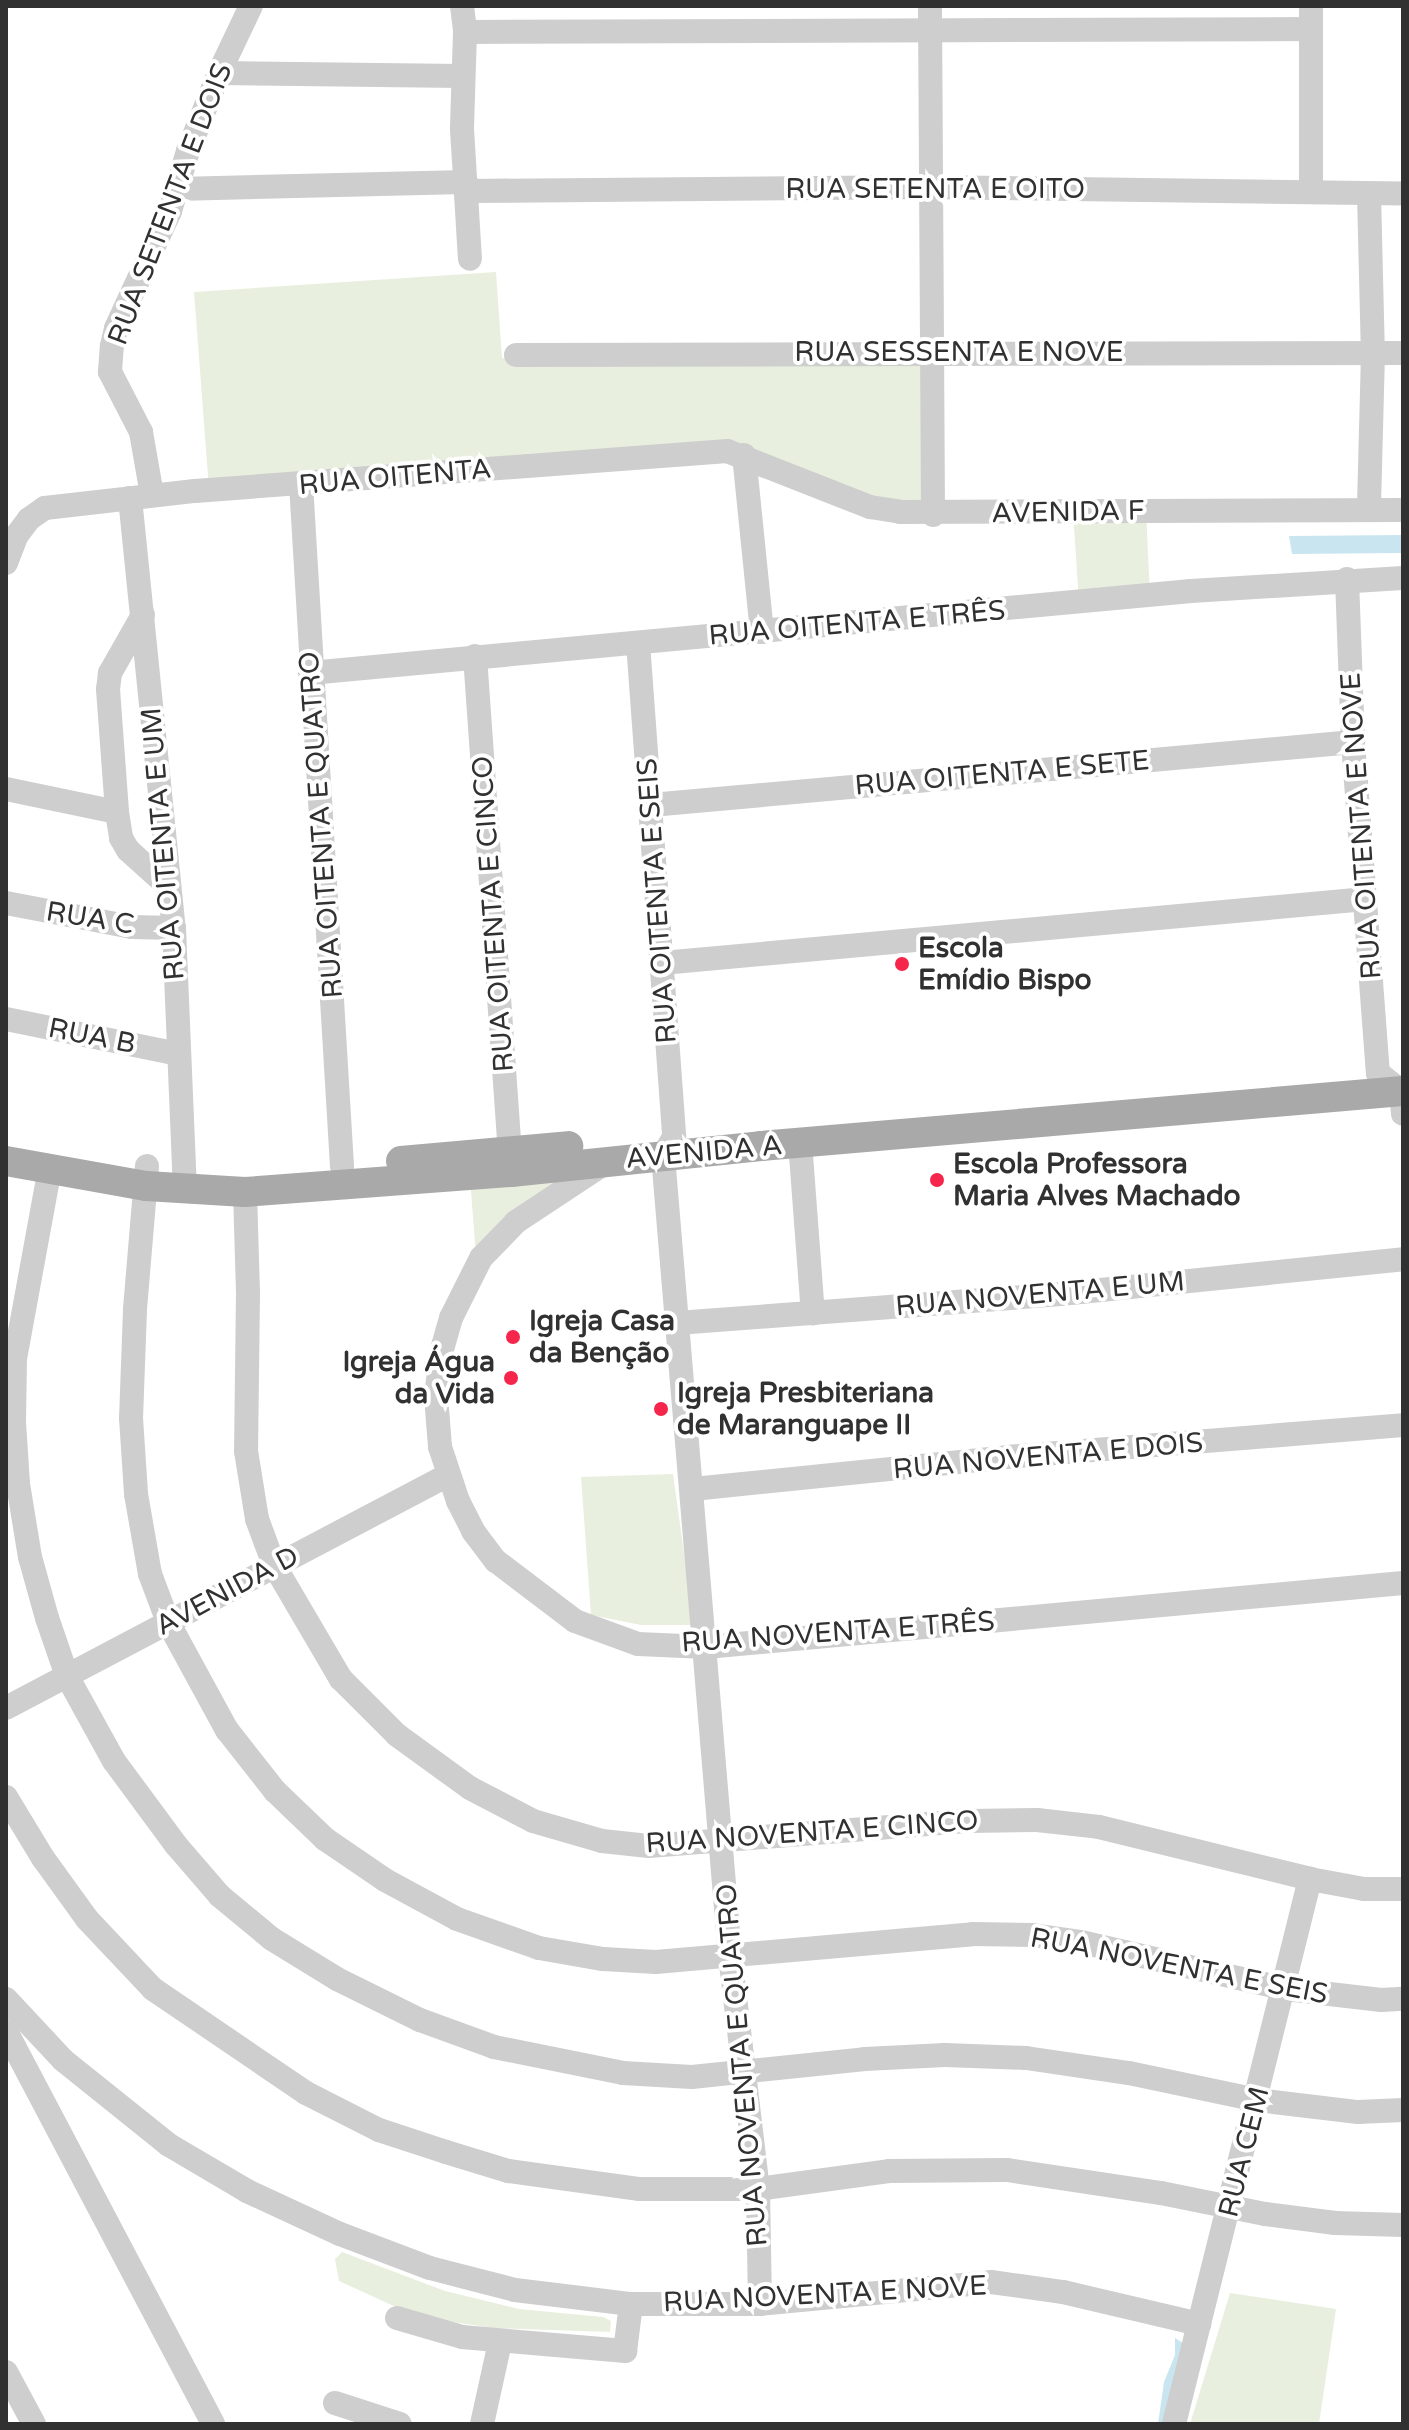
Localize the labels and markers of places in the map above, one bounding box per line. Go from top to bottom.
place label: Escola Emídio Bispo [918,931,1092,997]
marker: Escola Emídio Bispo [893,955,911,973]
place label: Escola Professora Maria Alves Machado [953,1147,1241,1213]
marker: Escola Professora Maria Alves Machado [928,1171,946,1189]
place label: Igreja Casa da Benção [529,1304,675,1370]
marker: Igreja Casa da Benção [504,1328,522,1346]
place label: Igreja Água da Vida [342,1345,495,1411]
marker: Igreja Água da Vida [502,1369,520,1387]
place label: Igreja Presbiteriana de Maranguape II [677,1376,934,1442]
marker: Igreja Presbiteriana de Maranguape II [652,1400,670,1418]

